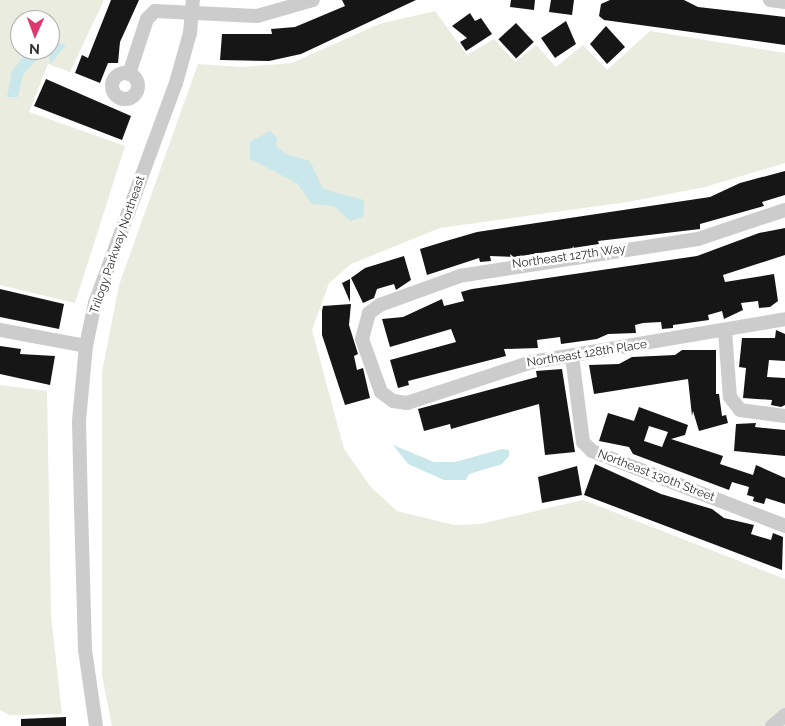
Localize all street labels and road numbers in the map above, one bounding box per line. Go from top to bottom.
street label: Trilogy Parkway Northeast [88,174,148,316]
street label: Northeast 127th Way [511,242,627,272]
street label: Northeast 128th Place [526,337,648,371]
street label: Northeast 130th Street [595,447,717,505]

